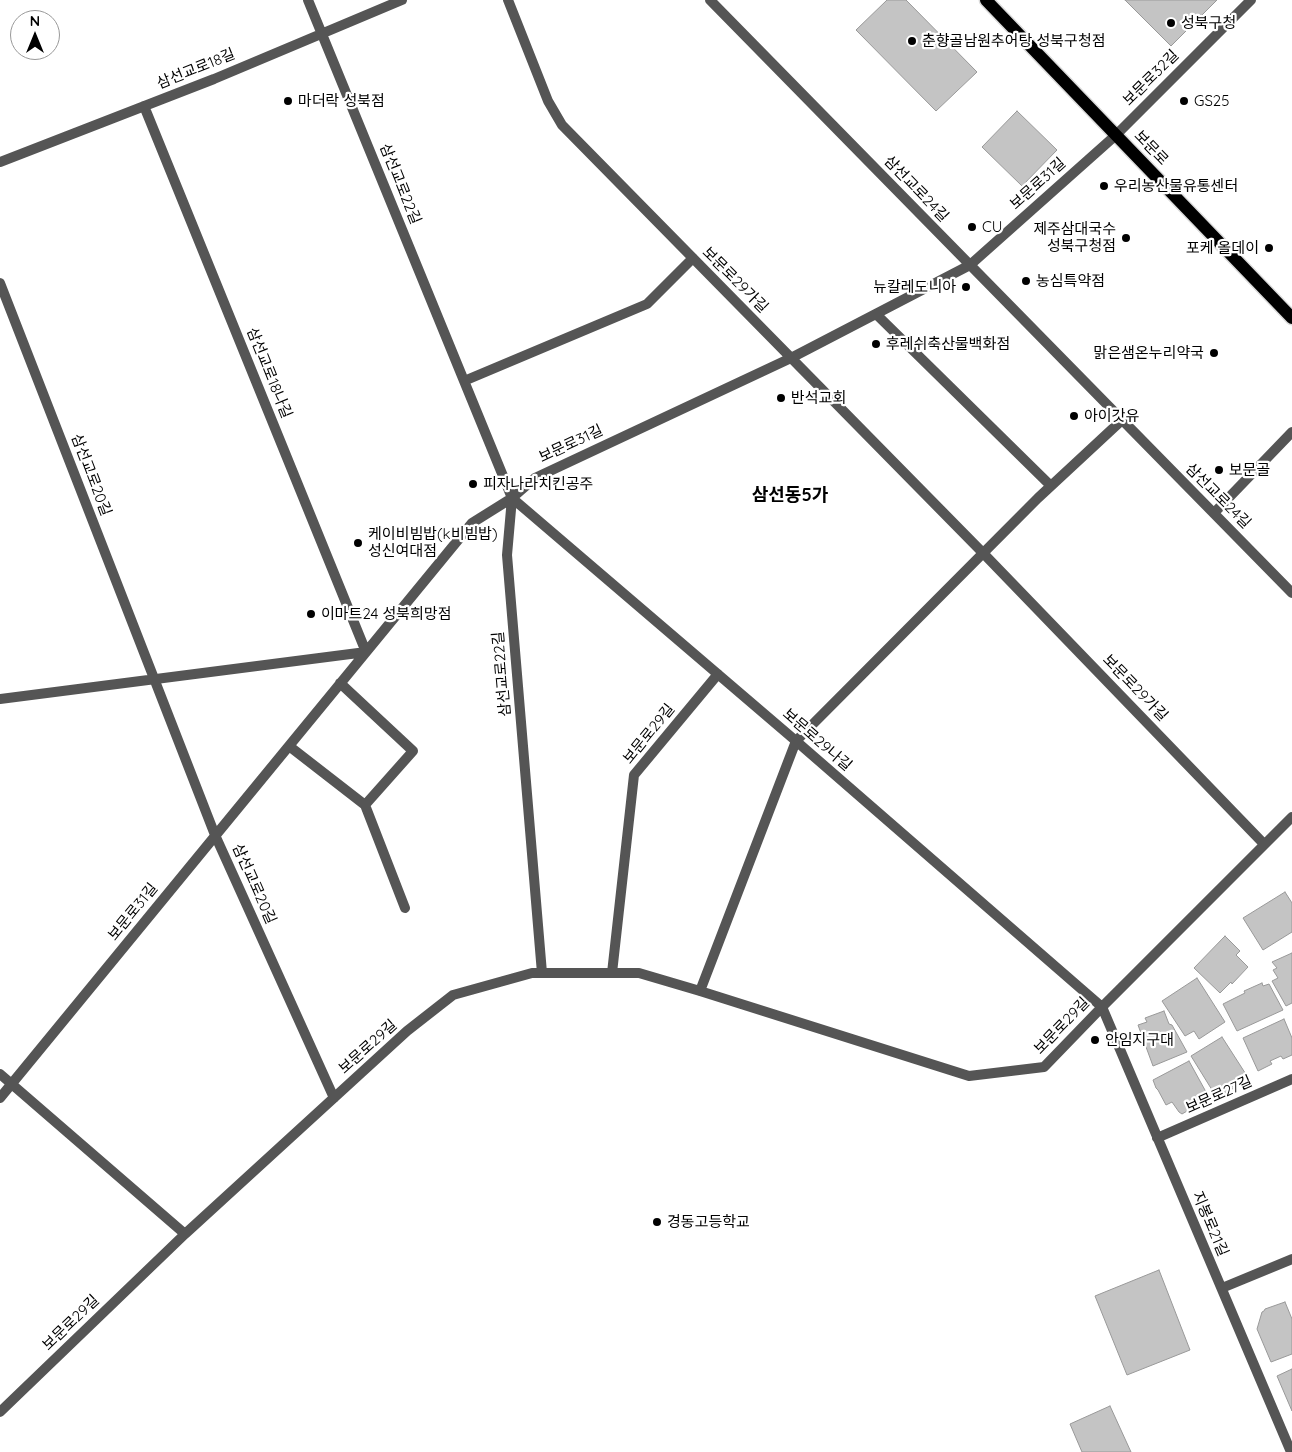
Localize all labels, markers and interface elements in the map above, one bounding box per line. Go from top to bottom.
north arrow [10,10,60,60]
text: N [30,12,40,30]
place label: 성북구청 [1181,14,1236,32]
marker: 성북구청 [1165,17,1177,29]
place label: 춘향골남원추어탕 성북구청점 [922,32,1105,50]
marker: 춘향골남원추어탕 성북구청점 [906,35,918,47]
street label: 삼선교로18길 [154,45,238,93]
street label: 보문로32길 [1119,46,1183,110]
place label: 마더락 성북점 [298,92,385,110]
place label: GS25 [1194,92,1229,110]
marker: 마더락 성북점 [282,95,294,107]
marker: GS25 [1178,95,1190,107]
street label: 보문로 [1130,127,1172,169]
street label: 삼선교로22길 [376,141,424,227]
street label: 삼선교로24길 [880,152,952,226]
street label: 보문로31길 [1006,154,1070,214]
place label: 우리농산물유통센터 [1114,177,1238,195]
marker: 우리농산물유통센터 [1098,180,1110,192]
place label: CU [982,218,1002,236]
place label: 제주삼대국수 성북구청점 [1033,220,1116,255]
marker: CU [966,221,978,233]
marker: 제주삼대국수 성북구청점 [1120,232,1132,244]
place label: 포케 올데이 [1186,239,1259,257]
marker: 포케 올데이 [1263,242,1275,254]
street label: 보문로29가길 [698,243,772,317]
place label: 농심특약점 [1036,272,1105,290]
marker: 농심특약점 [1020,275,1032,287]
place label: 뉴칼레도니아 [873,278,956,296]
marker: 뉴칼레도니아 [960,281,972,293]
street label: 삼선교로18나길 [243,325,295,421]
place label: 후레쉬축산물백화점 [886,335,1010,353]
marker: 후레쉬축산물백화점 [870,338,882,350]
place label: 맑은샘온누리약국 [1094,344,1204,362]
marker: 맑은샘온누리약국 [1208,347,1220,359]
place label: 반석교회 [791,389,846,407]
marker: 반석교회 [775,392,787,404]
place label: 아이갓유 [1084,407,1139,425]
marker: 아이갓유 [1068,410,1080,422]
street label: 보문로31길 [536,421,606,467]
street label: 삼선교로20길 [67,432,115,518]
street label: 삼선교로24길 [1182,460,1254,532]
place label: 보문골 [1229,461,1270,479]
marker: 보문골 [1213,464,1225,476]
place label: 피자나라치킨공주 [483,475,593,493]
marker: 피자나라치킨공주 [467,478,479,490]
district label: 삼선동5가 [752,485,828,507]
place label: 케이비빔밥(k비빔밥) 성신여대점 [368,525,498,560]
marker: 케이비빔밥(k비빔밥) 성신여대점 [352,537,364,549]
place label: 이마트24 성북희망점 [321,605,451,623]
marker: 이마트24 성북희망점 [305,608,317,620]
street label: 삼선교로22길 [489,631,515,717]
street label: 보문로29가길 [1099,651,1171,725]
street label: 보문로29길 [619,700,679,768]
street label: 보문로29나길 [779,705,855,775]
street label: 삼선교로20길 [228,841,280,927]
street label: 보문로31길 [104,880,162,944]
street label: 보문로29길 [1031,994,1093,1058]
street label: 보문로29길 [335,1016,401,1078]
place label: 안임지구대 [1105,1031,1174,1049]
marker: 안임지구대 [1089,1034,1101,1046]
street label: 보문로27길 [1183,1072,1255,1118]
street label: 지봉로21길 [1188,1189,1232,1259]
place label: 경동고등학교 [667,1213,750,1231]
marker: 경동고등학교 [651,1216,663,1228]
street label: 보문로29길 [39,1292,103,1354]

